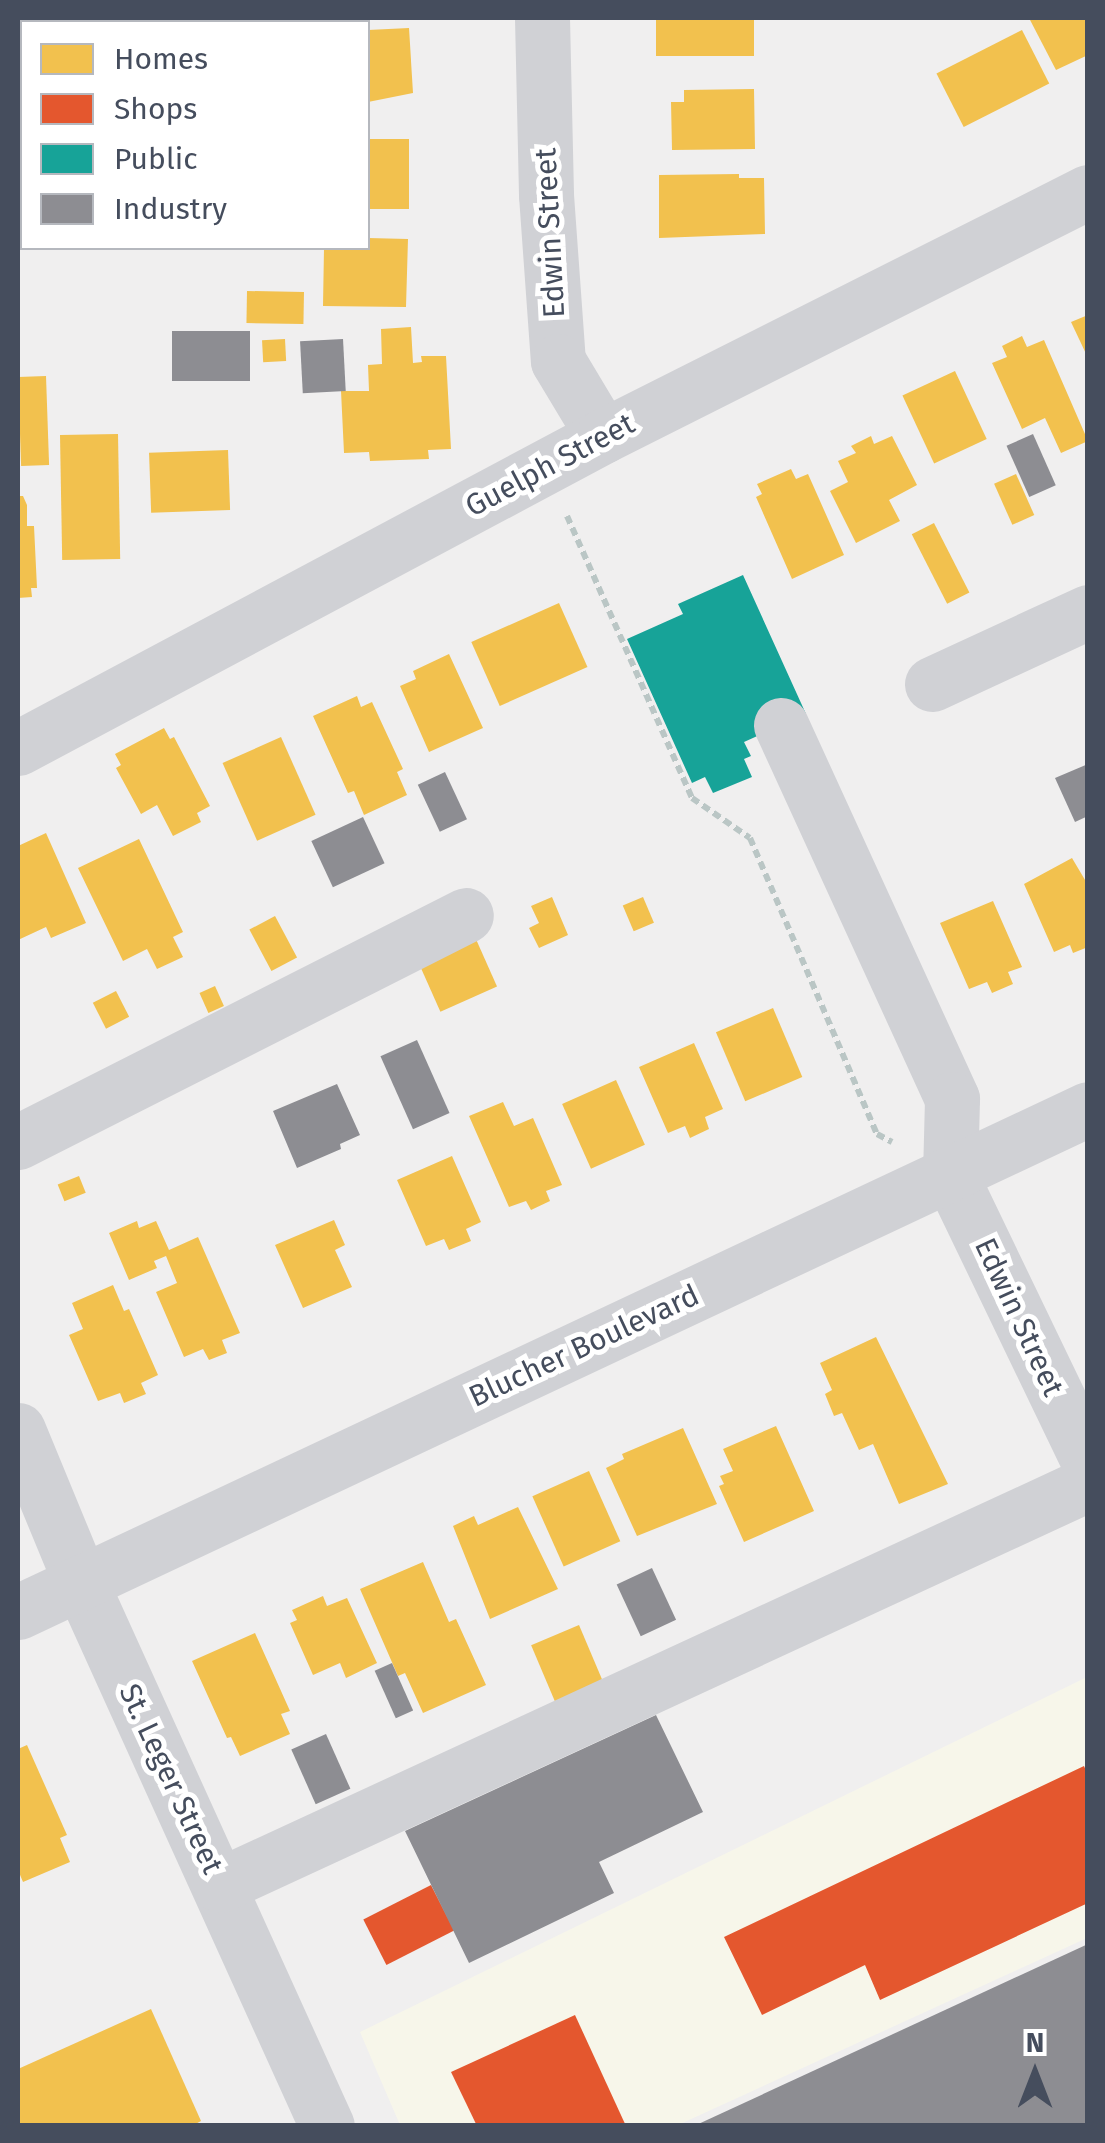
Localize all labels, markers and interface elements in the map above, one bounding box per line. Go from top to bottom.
legend [20,20,370,250]
text: Homes [114,41,208,77]
text: Shops [114,91,197,127]
text: Public [114,141,198,177]
street label: Edwin Street [528,147,572,319]
text: Industry [114,191,227,227]
street label: Guelph Street [459,405,641,525]
street label: Edwin Street [967,1232,1071,1402]
street label: Blucher Boulevard [463,1277,705,1415]
street label: St. Leger Street [111,1678,231,1880]
north arrow [985,2023,1085,2123]
text: N [1026,2026,1044,2059]

